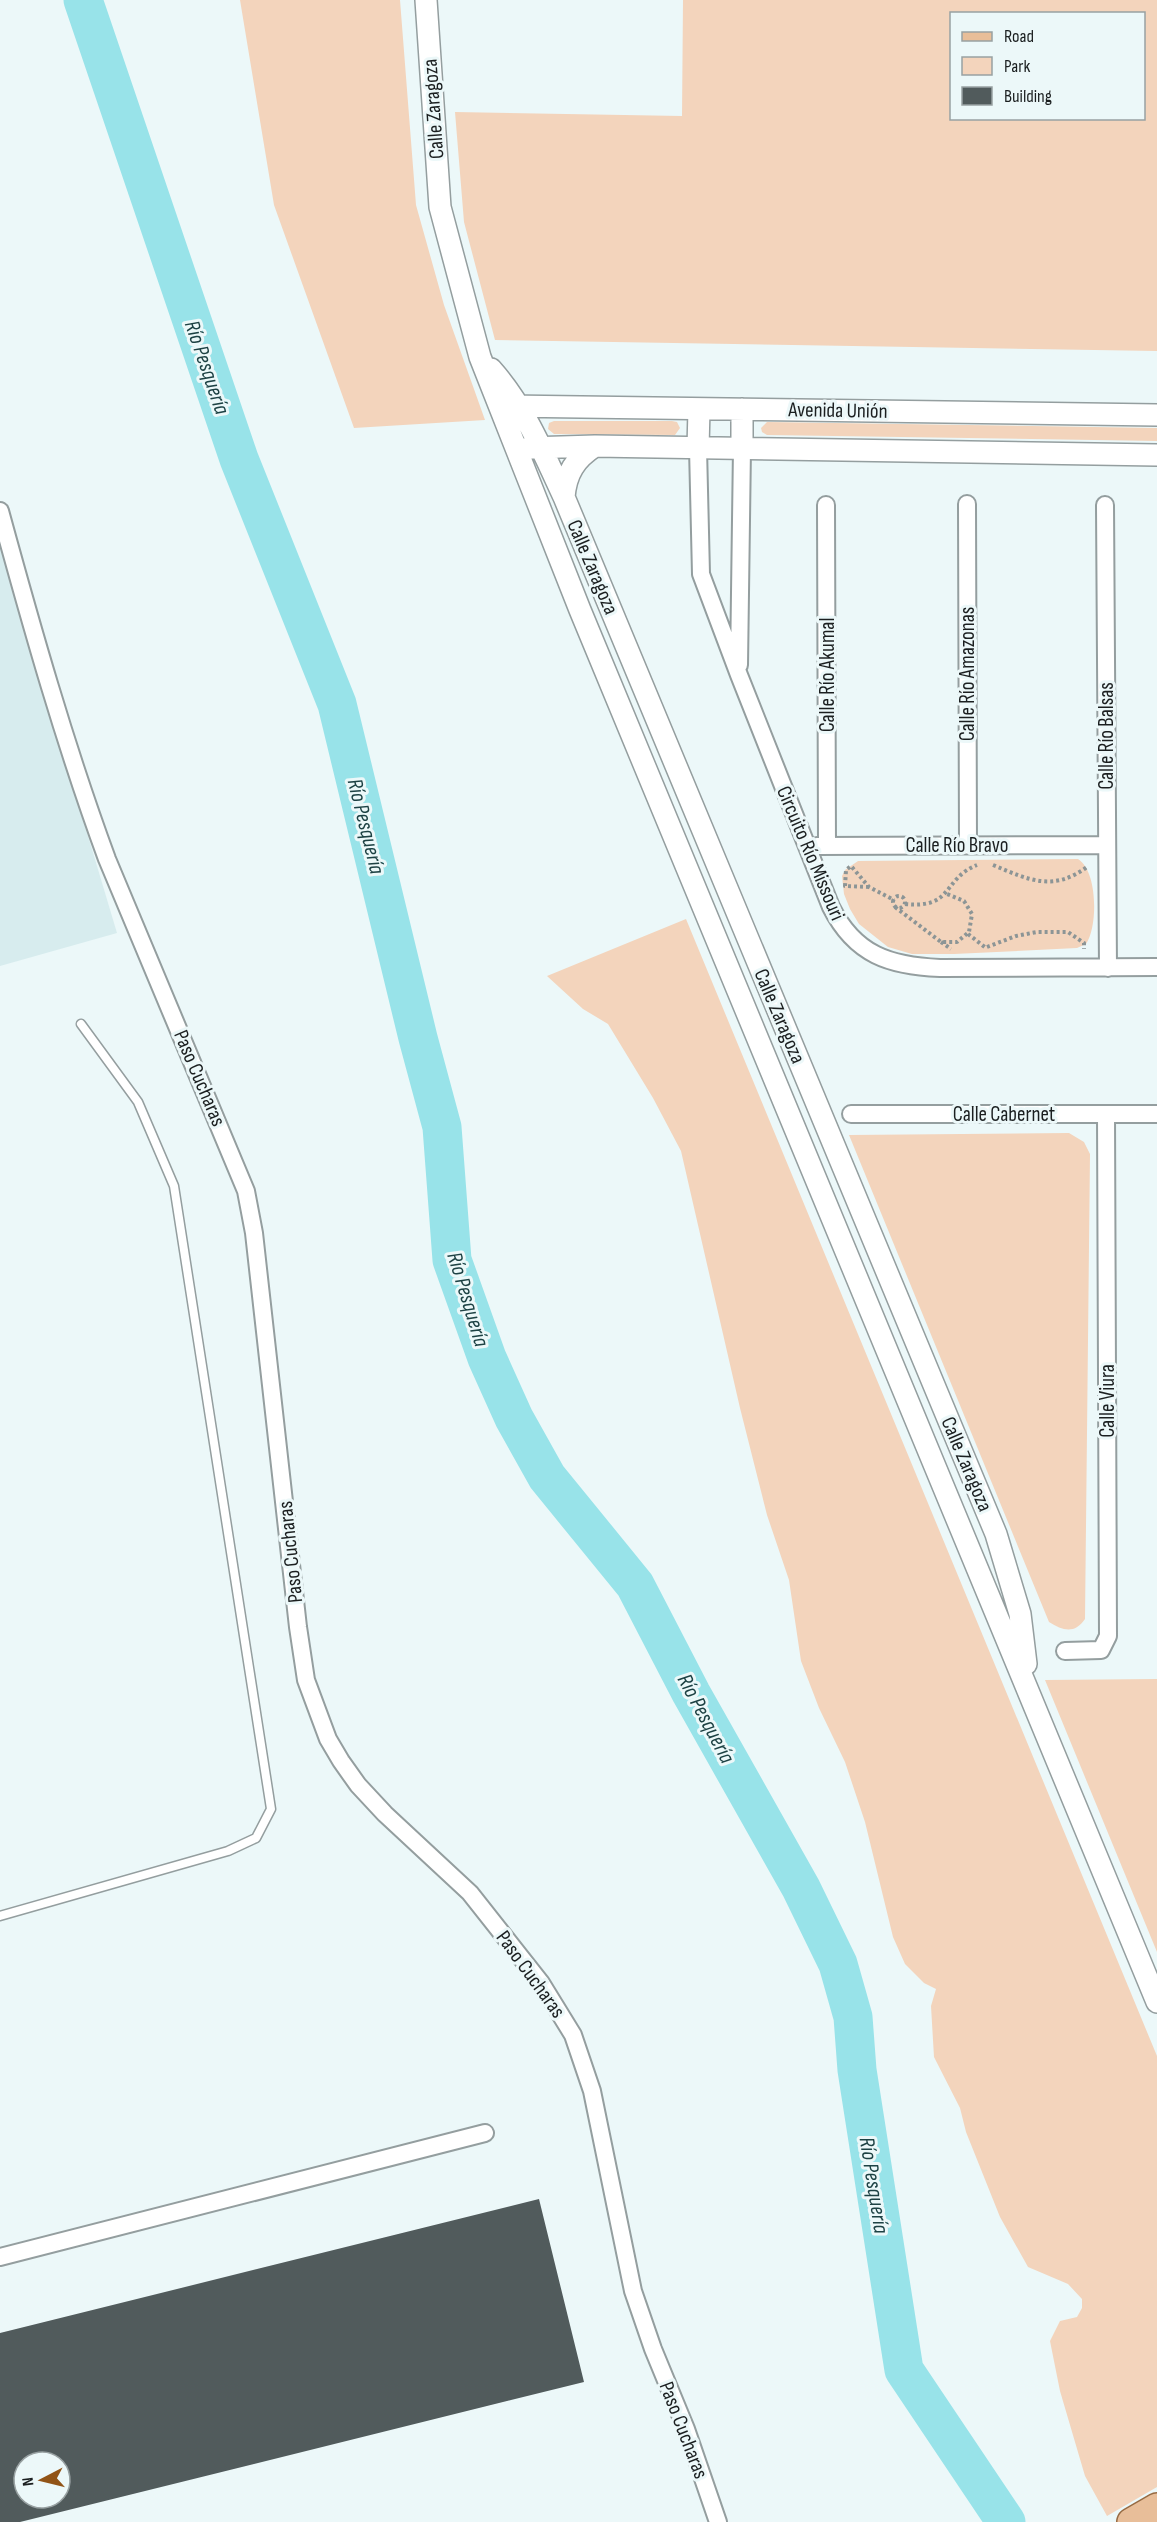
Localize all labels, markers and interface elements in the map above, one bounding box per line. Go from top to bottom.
legend [950,12,1145,120]
text: Road [1004,26,1034,47]
text: Park [1004,56,1030,77]
street label: Calle Zaragoza [418,58,449,160]
text: Building [1004,86,1052,107]
water label: Río Pesquería [178,317,235,418]
street label: Avenida Unión [787,397,888,424]
street label: Calle Zaragoza [561,516,624,618]
street label: Calle Río Amazonas [955,607,980,741]
street label: Calle Río Akumal [815,618,840,732]
street label: Calle Río Balsas [1094,682,1119,790]
water label: Río Pesquería [341,776,390,877]
street label: Circuito Río Missouri [771,782,850,924]
street label: Calle Río Bravo [906,833,1008,858]
street label: Calle Zaragoza [748,965,811,1067]
street label: Paso Cucharas [168,1026,231,1130]
street label: Calle Cabernet [953,1102,1055,1127]
water label: Río Pesquería [440,1249,495,1350]
street label: Calle Viura [1095,1364,1120,1438]
street label: Calle Zaragoza [935,1413,998,1515]
street label: Paso Cucharas [273,1500,308,1604]
water label: Río Pesquería [671,1669,740,1768]
street label: Paso Cucharas [491,1926,571,2023]
water label: Río Pesquería [853,2135,894,2236]
street label: Paso Cucharas [654,2378,713,2482]
north arrow [12,2450,72,2510]
text: N [19,2476,39,2487]

